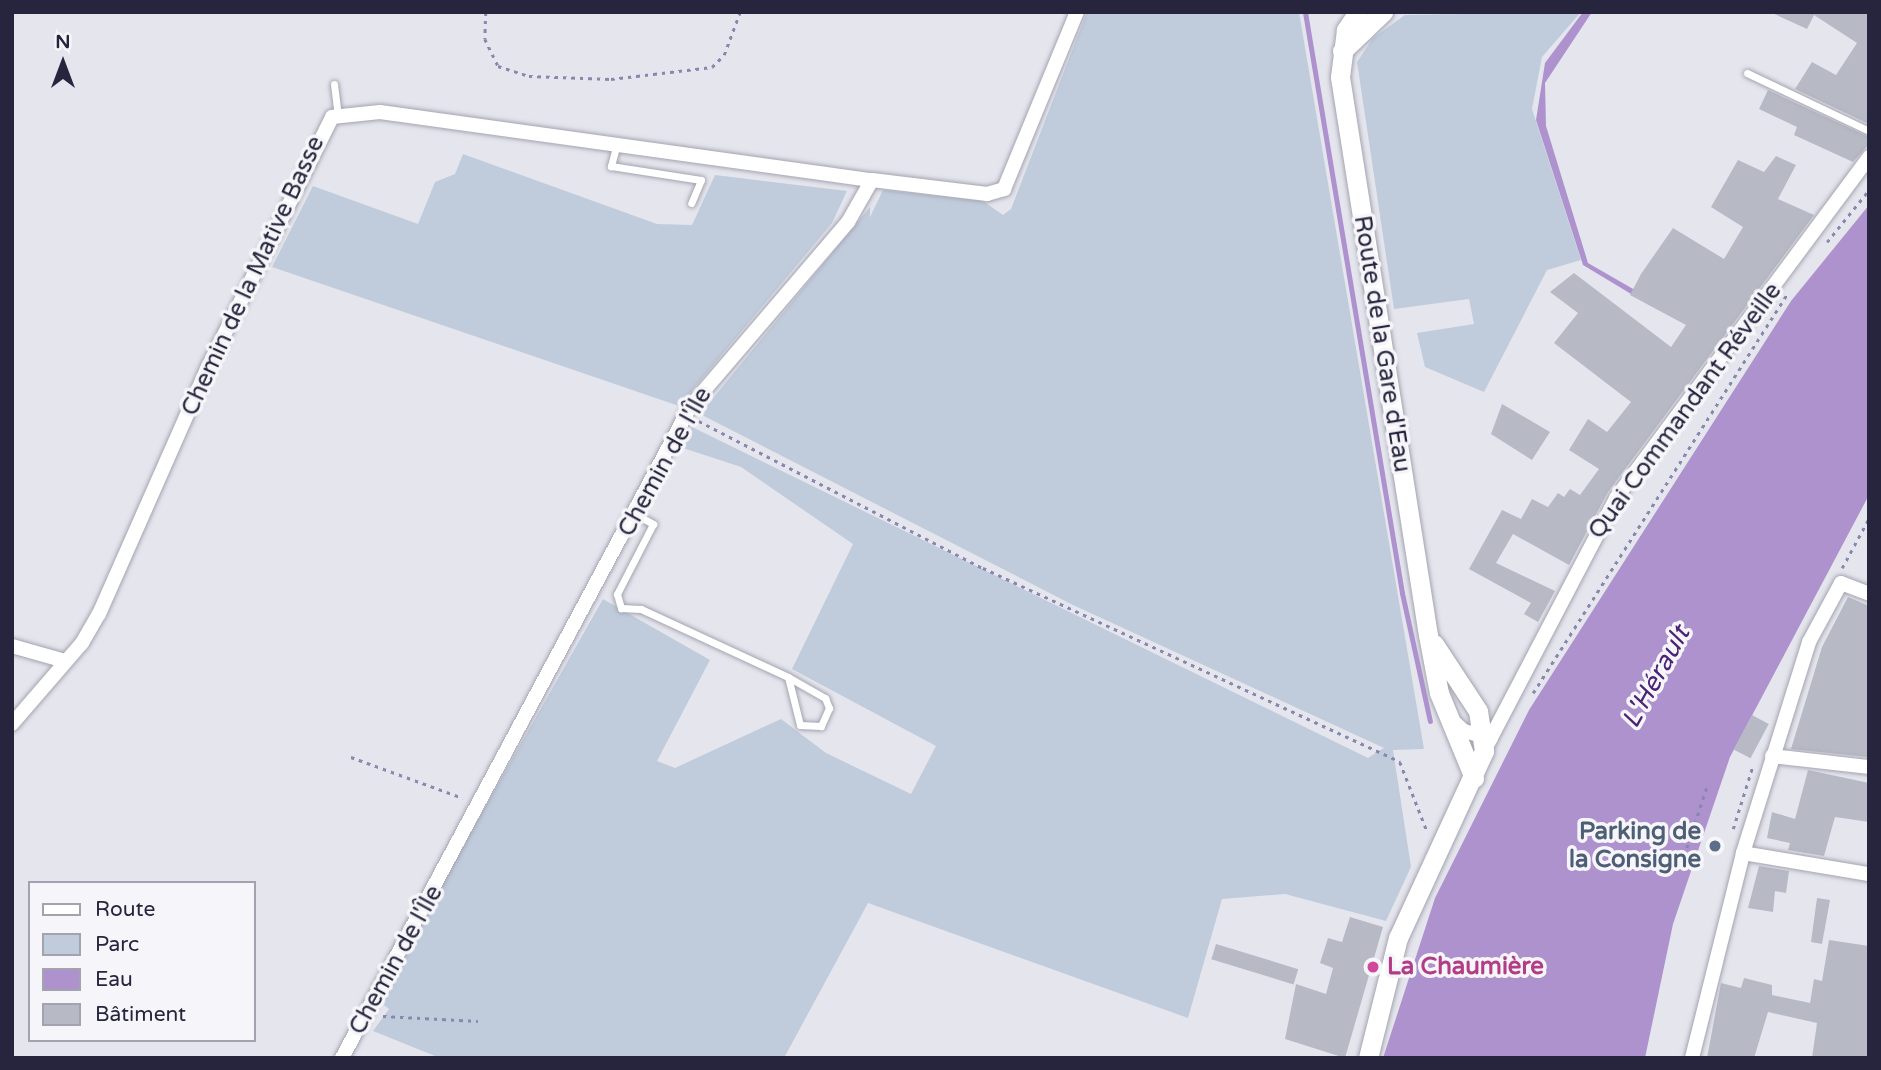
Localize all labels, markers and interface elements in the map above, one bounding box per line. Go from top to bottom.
north arrow [28,28,98,98]
text: N [55,31,71,53]
street label: Chemin de la Mative Basse [175,132,331,420]
street label: Route de la Gare d'Eau [1347,213,1417,475]
street label: Quai Commandant Réveille [1582,277,1788,545]
street label: Chemin de l'Île [612,382,718,542]
water label: L'Hérault [1615,621,1697,733]
place label: Parking de la Consigne [1569,818,1701,874]
marker: Parking de la Consigne [1707,838,1723,854]
street label: Chemin de l'Île [343,880,449,1040]
legend [28,881,256,1042]
text: Route [95,897,155,922]
text: Parc [95,932,139,957]
place label: La Chaumière [1387,953,1544,981]
marker: La Chaumière [1365,959,1381,975]
text: Eau [95,967,133,992]
text: Bâtiment [95,1002,186,1027]

